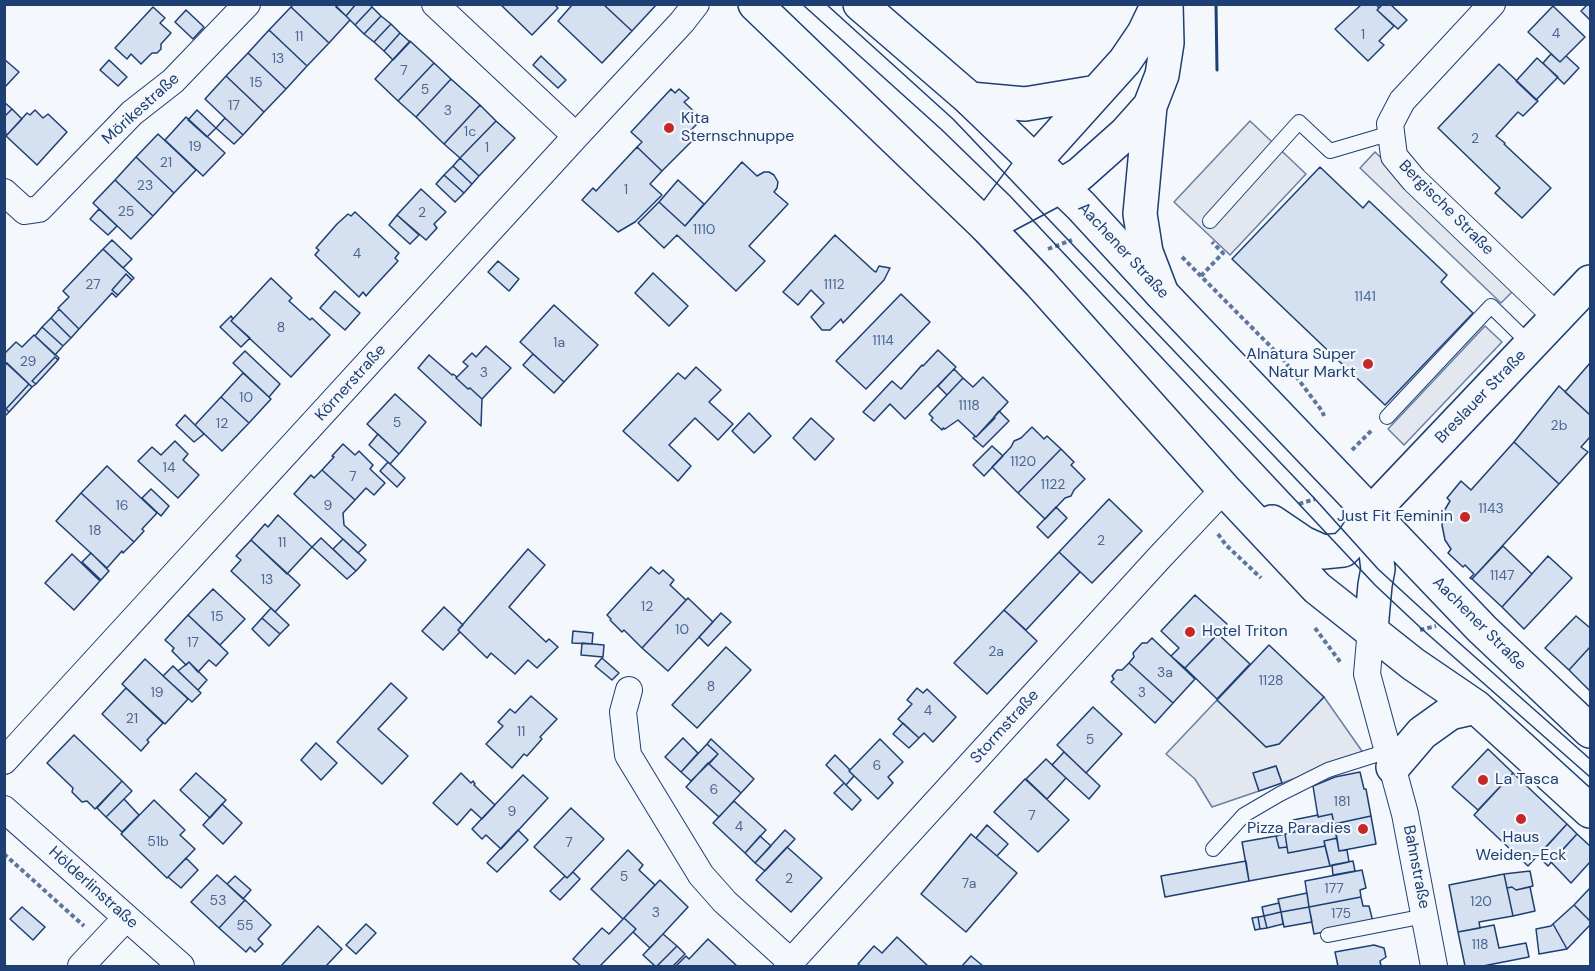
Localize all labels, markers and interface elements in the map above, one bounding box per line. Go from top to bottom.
house number: 4 [1552,26,1560,42]
house number: 1 [1361,27,1365,43]
house number: 11 [295,29,303,45]
house number: 13 [272,51,284,67]
house number: 7 [400,63,408,79]
street label: Mörikestraße [98,69,184,149]
house number: 15 [250,75,262,91]
house number: 5 [421,82,429,98]
house number: 17 [228,98,240,114]
house number: 3 [444,103,452,119]
place label: Kita Sternschnuppe [681,109,794,147]
marker: Kita Sternschnuppe [662,121,676,135]
house number: 1c [464,124,476,140]
house number: 2 [1471,131,1479,147]
house number: 19 [188,139,202,155]
house number: 1 [485,140,489,156]
house number: 21 [160,155,172,171]
street label: Bergische Straße [1394,156,1498,260]
house number: 23 [137,178,153,194]
house number: 1 [624,182,628,198]
street label: Aachener Straße [1074,199,1172,303]
house number: 25 [118,204,134,220]
house number: 2 [418,205,426,221]
house number: 1110 [693,222,715,238]
house number: 4 [353,246,361,262]
house number: 27 [85,277,101,293]
house number: 1112 [823,277,845,293]
house number: 1141 [1354,289,1376,305]
house number: 8 [277,320,285,336]
house number: 1114 [872,333,894,349]
house number: 1a [553,335,565,351]
street label: Körnerstraße [312,341,390,425]
place label: Alnatura Super Natur Markt [1246,345,1356,383]
street label: Breslauer Straße [1431,346,1531,448]
house number: 29 [20,354,36,370]
marker: Alnatura Super Natur Markt [1361,357,1375,371]
house number: 3 [480,365,488,381]
house number: 10 [239,390,253,406]
house number: 1118 [958,398,980,414]
house number: 5 [393,415,401,431]
house number: 12 [216,416,228,432]
house number: 2b [1551,418,1567,434]
house number: 1120 [1010,454,1036,470]
house number: 14 [163,460,175,476]
house number: 7 [349,469,357,485]
house number: 1122 [1041,477,1065,493]
house number: 16 [115,498,129,514]
house number: 9 [324,498,332,514]
house number: 1143 [1478,501,1504,517]
place label: Just Fit Feminin [1337,507,1453,527]
marker: Just Fit Feminin [1458,510,1472,524]
house number: 18 [89,523,101,539]
house number: 2 [1097,533,1105,549]
house number: 11 [278,535,286,551]
house number: 1147 [1490,568,1514,584]
house number: 13 [261,572,273,588]
street label: Aachener Straße [1428,573,1530,675]
house number: 12 [641,599,653,615]
house number: 15 [211,609,223,625]
house number: 10 [675,622,689,638]
place label: Hotel Triton [1202,622,1288,642]
marker: Hotel Triton [1183,625,1197,639]
house number: 17 [187,635,199,651]
house number: 2a [988,644,1004,660]
house number: 3a [1157,665,1173,681]
house number: 1128 [1258,673,1284,689]
house number: 8 [707,679,715,695]
house number: 19 [150,685,164,701]
house number: 3 [1138,685,1146,701]
street label: Stormstraße [967,686,1043,768]
house number: 4 [924,703,932,719]
house number: 21 [126,711,138,727]
house number: 11 [517,724,525,740]
house number: 5 [1086,732,1094,748]
house number: 6 [873,758,881,774]
place label: La Tasca [1495,770,1559,790]
marker: La Tasca [1476,773,1490,787]
house number: 6 [710,782,718,798]
house number: 181 [1334,794,1350,810]
house number: 9 [508,804,516,820]
house number: 7 [1028,808,1036,824]
marker: Haus Weiden-Eck [1514,812,1528,826]
house number: 4 [735,819,743,835]
place label: Pizza Paradies [1247,819,1351,839]
marker: Pizza Paradies [1356,822,1370,836]
street label: Bahnstraße [1398,824,1434,910]
place label: Haus Weiden-Eck [1476,828,1566,866]
house number: 51b [147,834,169,850]
house number: 7 [565,835,573,851]
street label: Hölderlinstraße [44,843,142,933]
house number: 5 [620,869,628,885]
house number: 2 [785,871,793,887]
house number: 7a [962,876,976,892]
house number: 177 [1324,881,1344,897]
house number: 53 [210,893,226,909]
house number: 120 [1470,894,1492,910]
house number: 3 [652,905,660,921]
house number: 175 [1331,906,1351,922]
house number: 55 [236,918,254,934]
house number: 118 [1471,937,1489,953]

